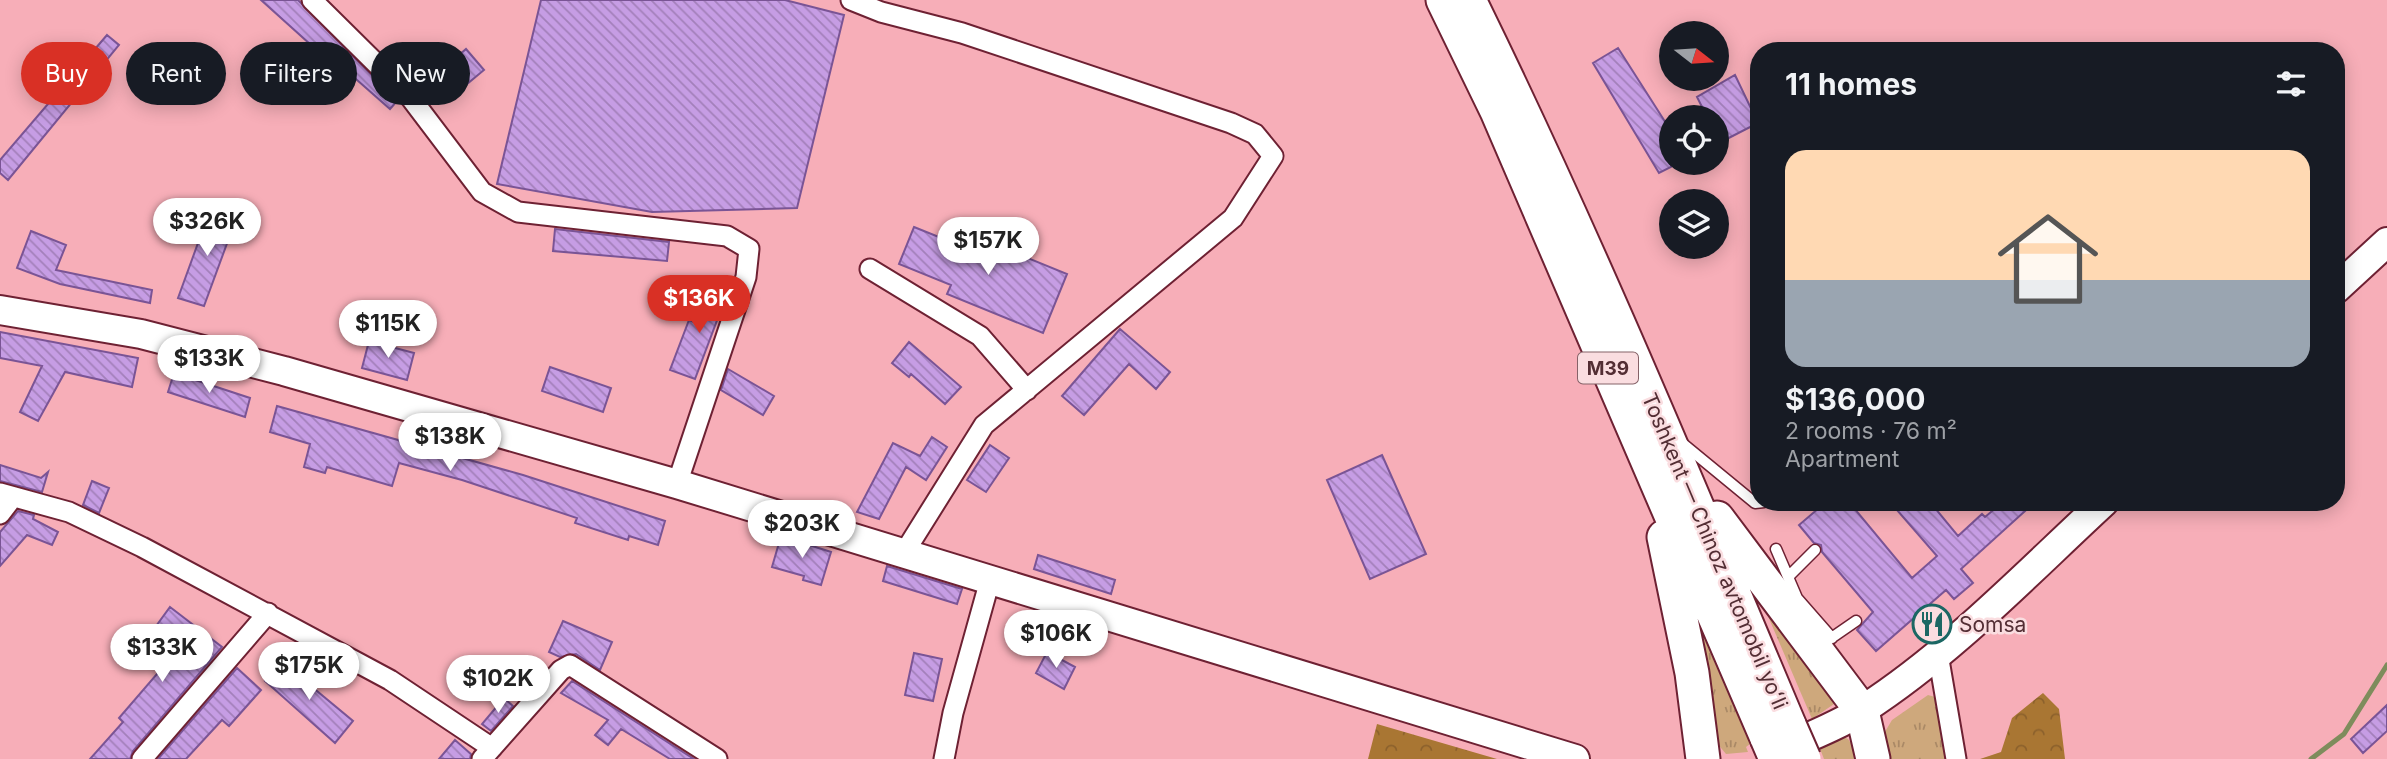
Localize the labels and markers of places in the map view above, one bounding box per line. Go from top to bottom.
pin: $326K [158,198,256,258]
pin: $157K [939,218,1037,277]
pin: $136K [650,276,748,335]
pin: $115K [339,300,437,360]
pin: $133K [160,336,258,395]
pin: $138K [401,414,499,473]
pin: $203K [753,500,851,560]
restaurant icon: Somsa [1911,603,1953,645]
pin: $106K [1007,610,1105,670]
place label: Somsa [1959,612,2026,637]
pin: $133K [113,624,211,684]
pin: $175K [260,642,358,702]
pin: $102K [449,656,547,715]

